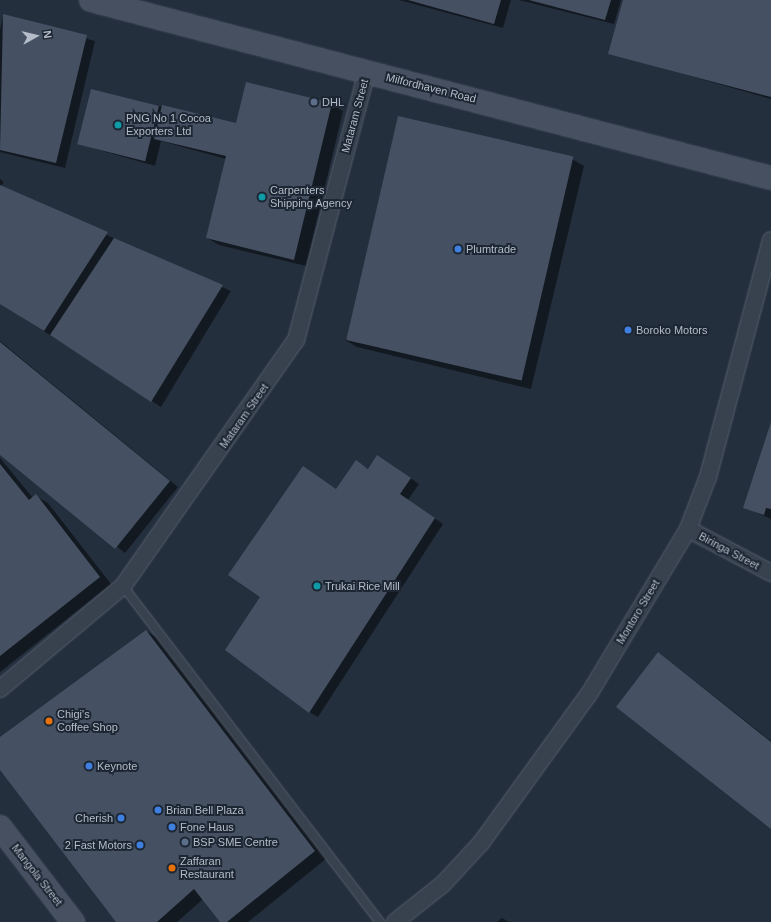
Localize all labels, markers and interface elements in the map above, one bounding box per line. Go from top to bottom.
north arrow [16,16,56,56]
text: N [41,30,54,39]
street label: Milfordhaven Road [385,70,477,106]
street label: Mataram Street [339,78,371,154]
place label: DHL [322,95,344,109]
marker: DHL [309,97,319,107]
place label: PNG No 1 Cocoa Exporters Ltd [126,112,211,138]
marker: PNG No 1 Cocoa Exporters Ltd [113,120,123,130]
place label: Carpenters Shipping Agency [270,184,353,210]
marker: Carpenters Shipping Agency [257,192,267,202]
place label: Plumtrade [466,242,516,256]
marker: Plumtrade [453,244,463,254]
place label: Boroko Motors [636,323,708,337]
marker: Boroko Motors [623,325,633,335]
street label: Mataram Street [217,381,271,451]
street label: Biringa Street [696,530,762,572]
street label: Montoro Street [614,577,662,647]
place label: Trukai Rice Mill [325,579,400,593]
marker: Trukai Rice Mill [312,581,322,591]
place label: Chigi's Coffee Shop [57,708,118,734]
marker: Chigi's Coffee Shop [44,716,54,726]
place label: Keynote [97,759,137,773]
marker: Keynote [84,761,94,771]
place label: Brian Bell Plaza [166,803,244,817]
marker: Brian Bell Plaza [153,805,163,815]
place label: Cherish [75,811,113,825]
marker: Cherish [116,813,126,823]
place label: Fone Haus [180,820,234,834]
marker: Fone Haus [167,822,177,832]
place label: BSP SME Centre [193,835,278,849]
marker: BSP SME Centre [180,837,190,847]
place label: 2 Fast Motors [65,838,132,852]
marker: 2 Fast Motors [135,840,145,850]
street label: Mangola Street [9,842,65,908]
place label: Zaffaran Restaurant [180,855,234,881]
marker: Zaffaran Restaurant [167,863,177,873]

